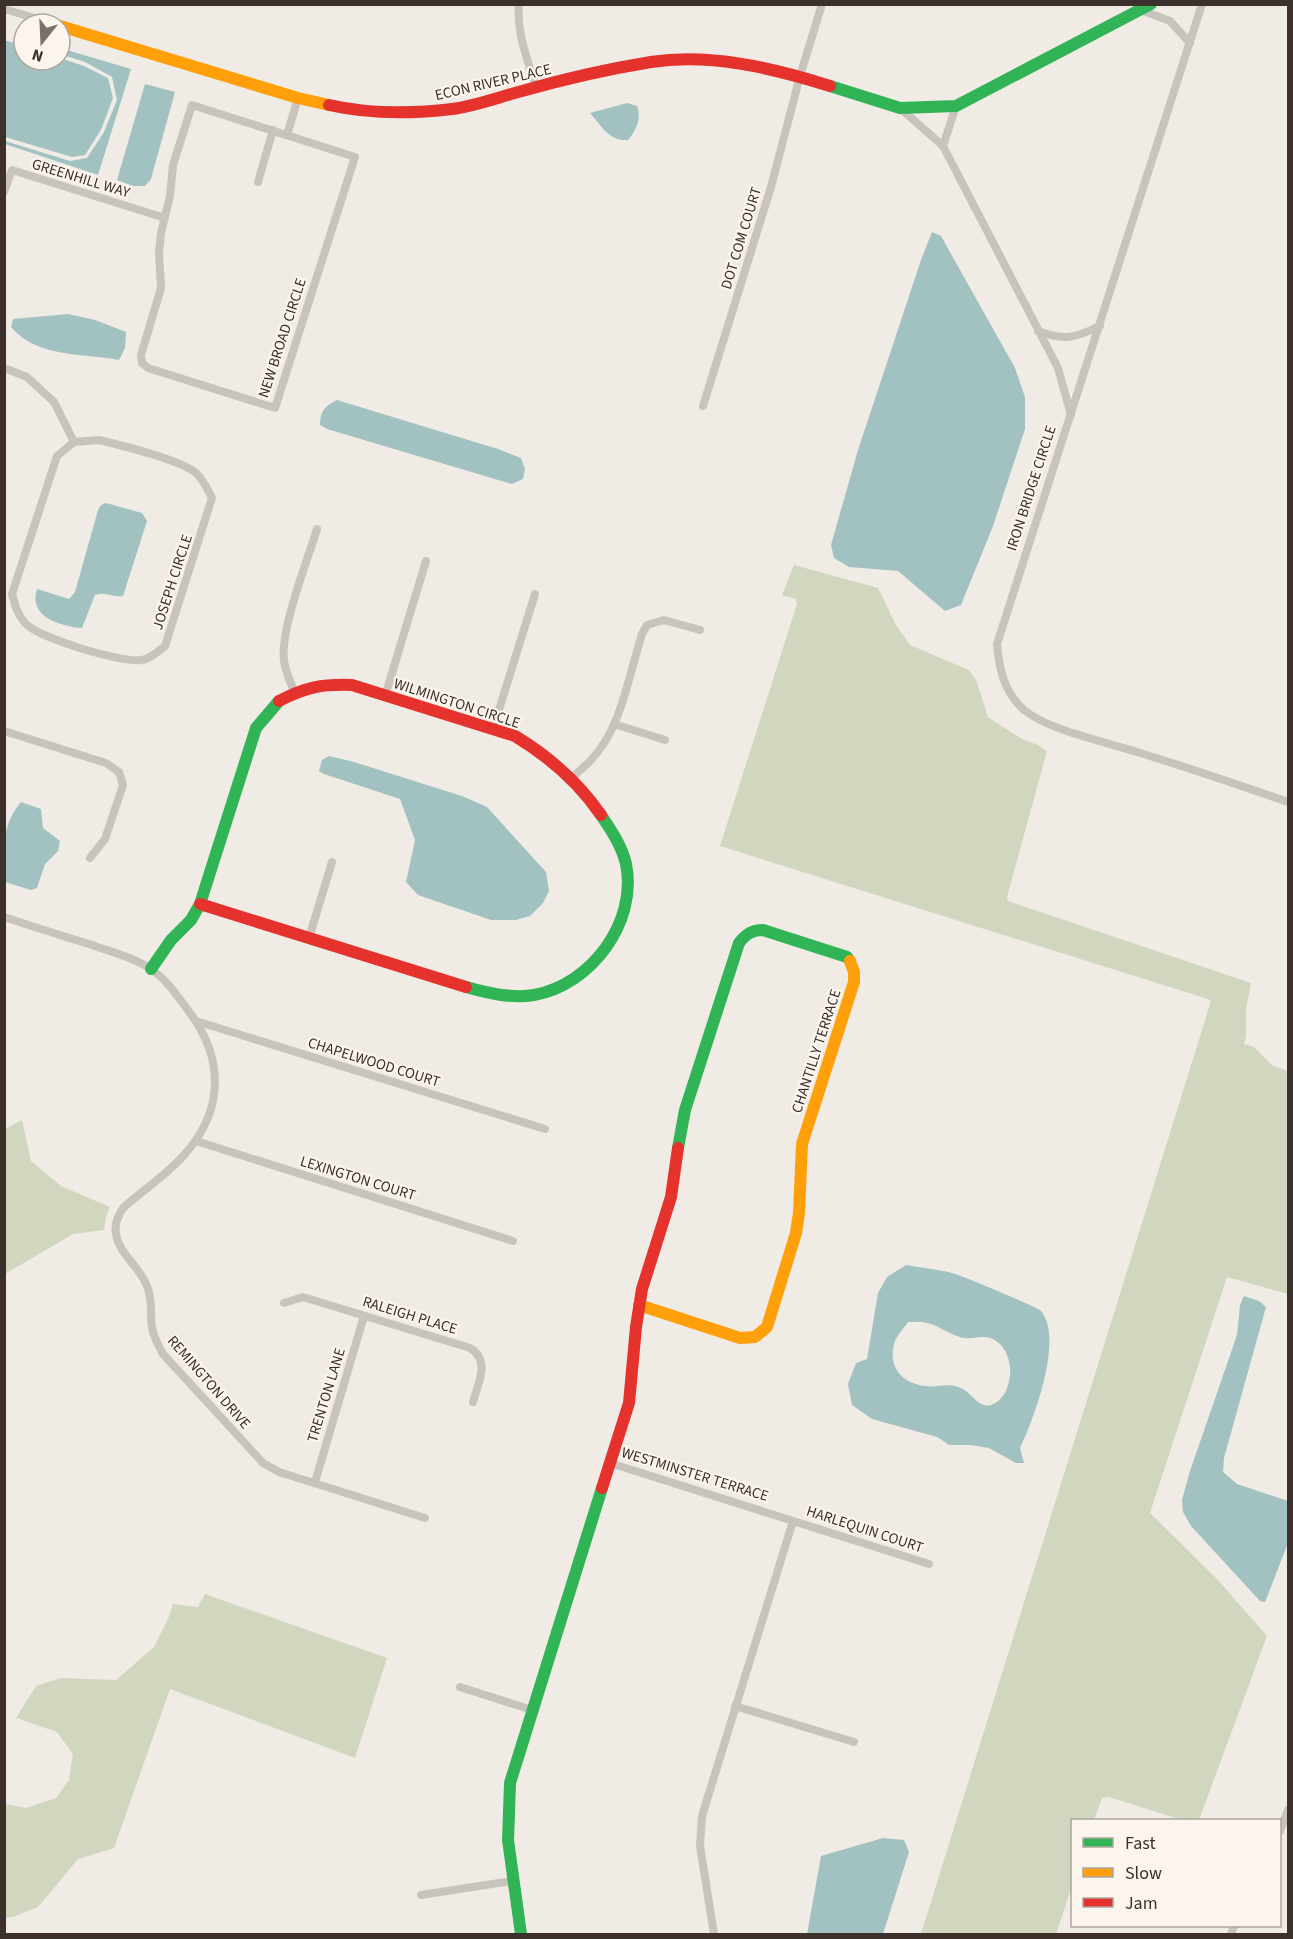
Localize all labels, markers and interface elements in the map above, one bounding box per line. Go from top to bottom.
north arrow [12,12,72,72]
text: N [29,43,46,67]
street label: ECON RIVER PLACE [433,59,553,106]
street label: GREENHILL WAY [29,154,133,204]
street label: DOT COM COURT [716,184,767,292]
street label: NEW BROAD CIRCLE [253,276,312,401]
street label: IRON BRIDGE CIRCLE [1001,423,1062,554]
street label: JOSEPH CIRCLE [147,532,198,633]
street label: WILMINGTON CIRCLE [391,673,523,734]
street label: CHANTILLY TERRACE [787,986,846,1116]
street label: CHAPELWOOD COURT [305,1032,443,1093]
street label: LEXINGTON COURT [297,1151,418,1206]
street label: RALEIGH PLACE [360,1291,460,1340]
street label: REMINGTON DRIVE [162,1331,255,1434]
street label: TRENTON LANE [302,1345,351,1445]
street label: WESTMINSTER TERRACE [619,1442,771,1507]
street label: HARLEQUIN COURT [804,1501,926,1558]
legend [1071,1819,1281,1927]
text: Fast [1125,1831,1156,1856]
text: Slow [1125,1861,1162,1886]
text: Jam [1125,1891,1158,1916]

